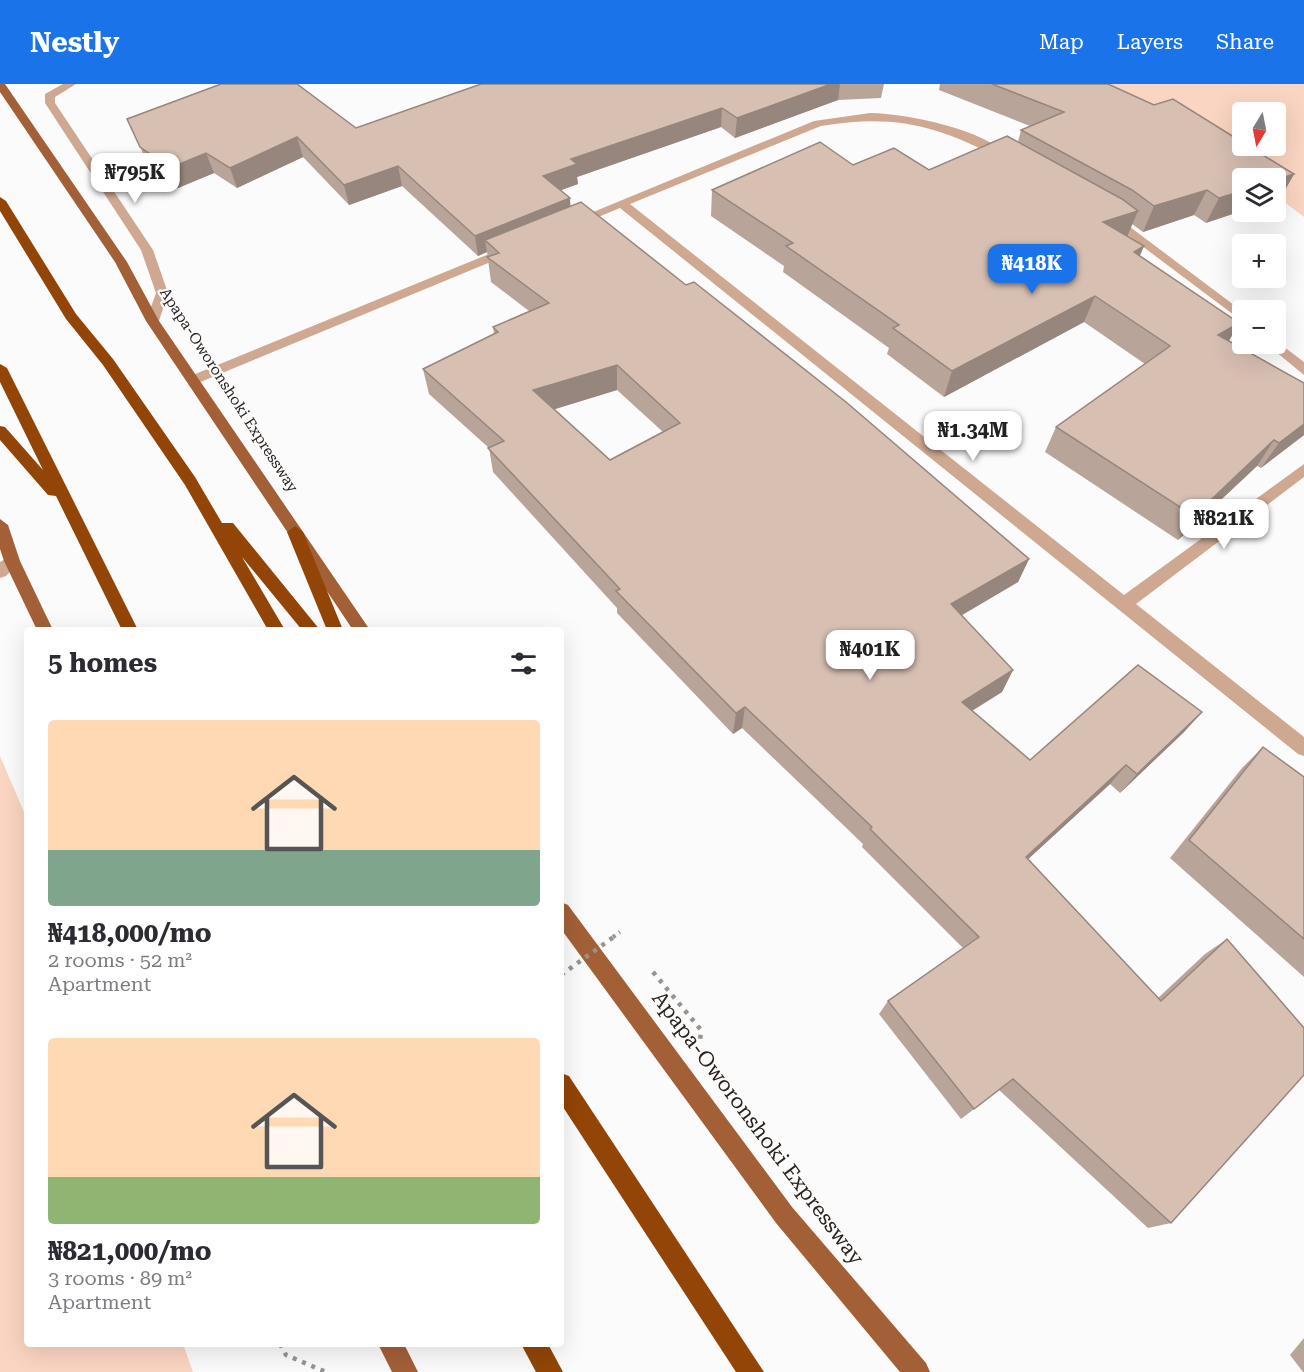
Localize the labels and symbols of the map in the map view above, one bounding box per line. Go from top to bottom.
north arrow [1232,102,1286,156]
pin: ₦795K [93,153,177,204]
pin: ₦418K [990,244,1074,295]
street label: Apapa-Oworonshoki Expressway [156,284,302,496]
pin: ₦1.34M [924,411,1022,462]
pin: ₦821K [1182,499,1266,550]
pin: ₦401K [828,630,912,681]
street label: Apapa-Oworonshoki Expressway [647,987,869,1270]

